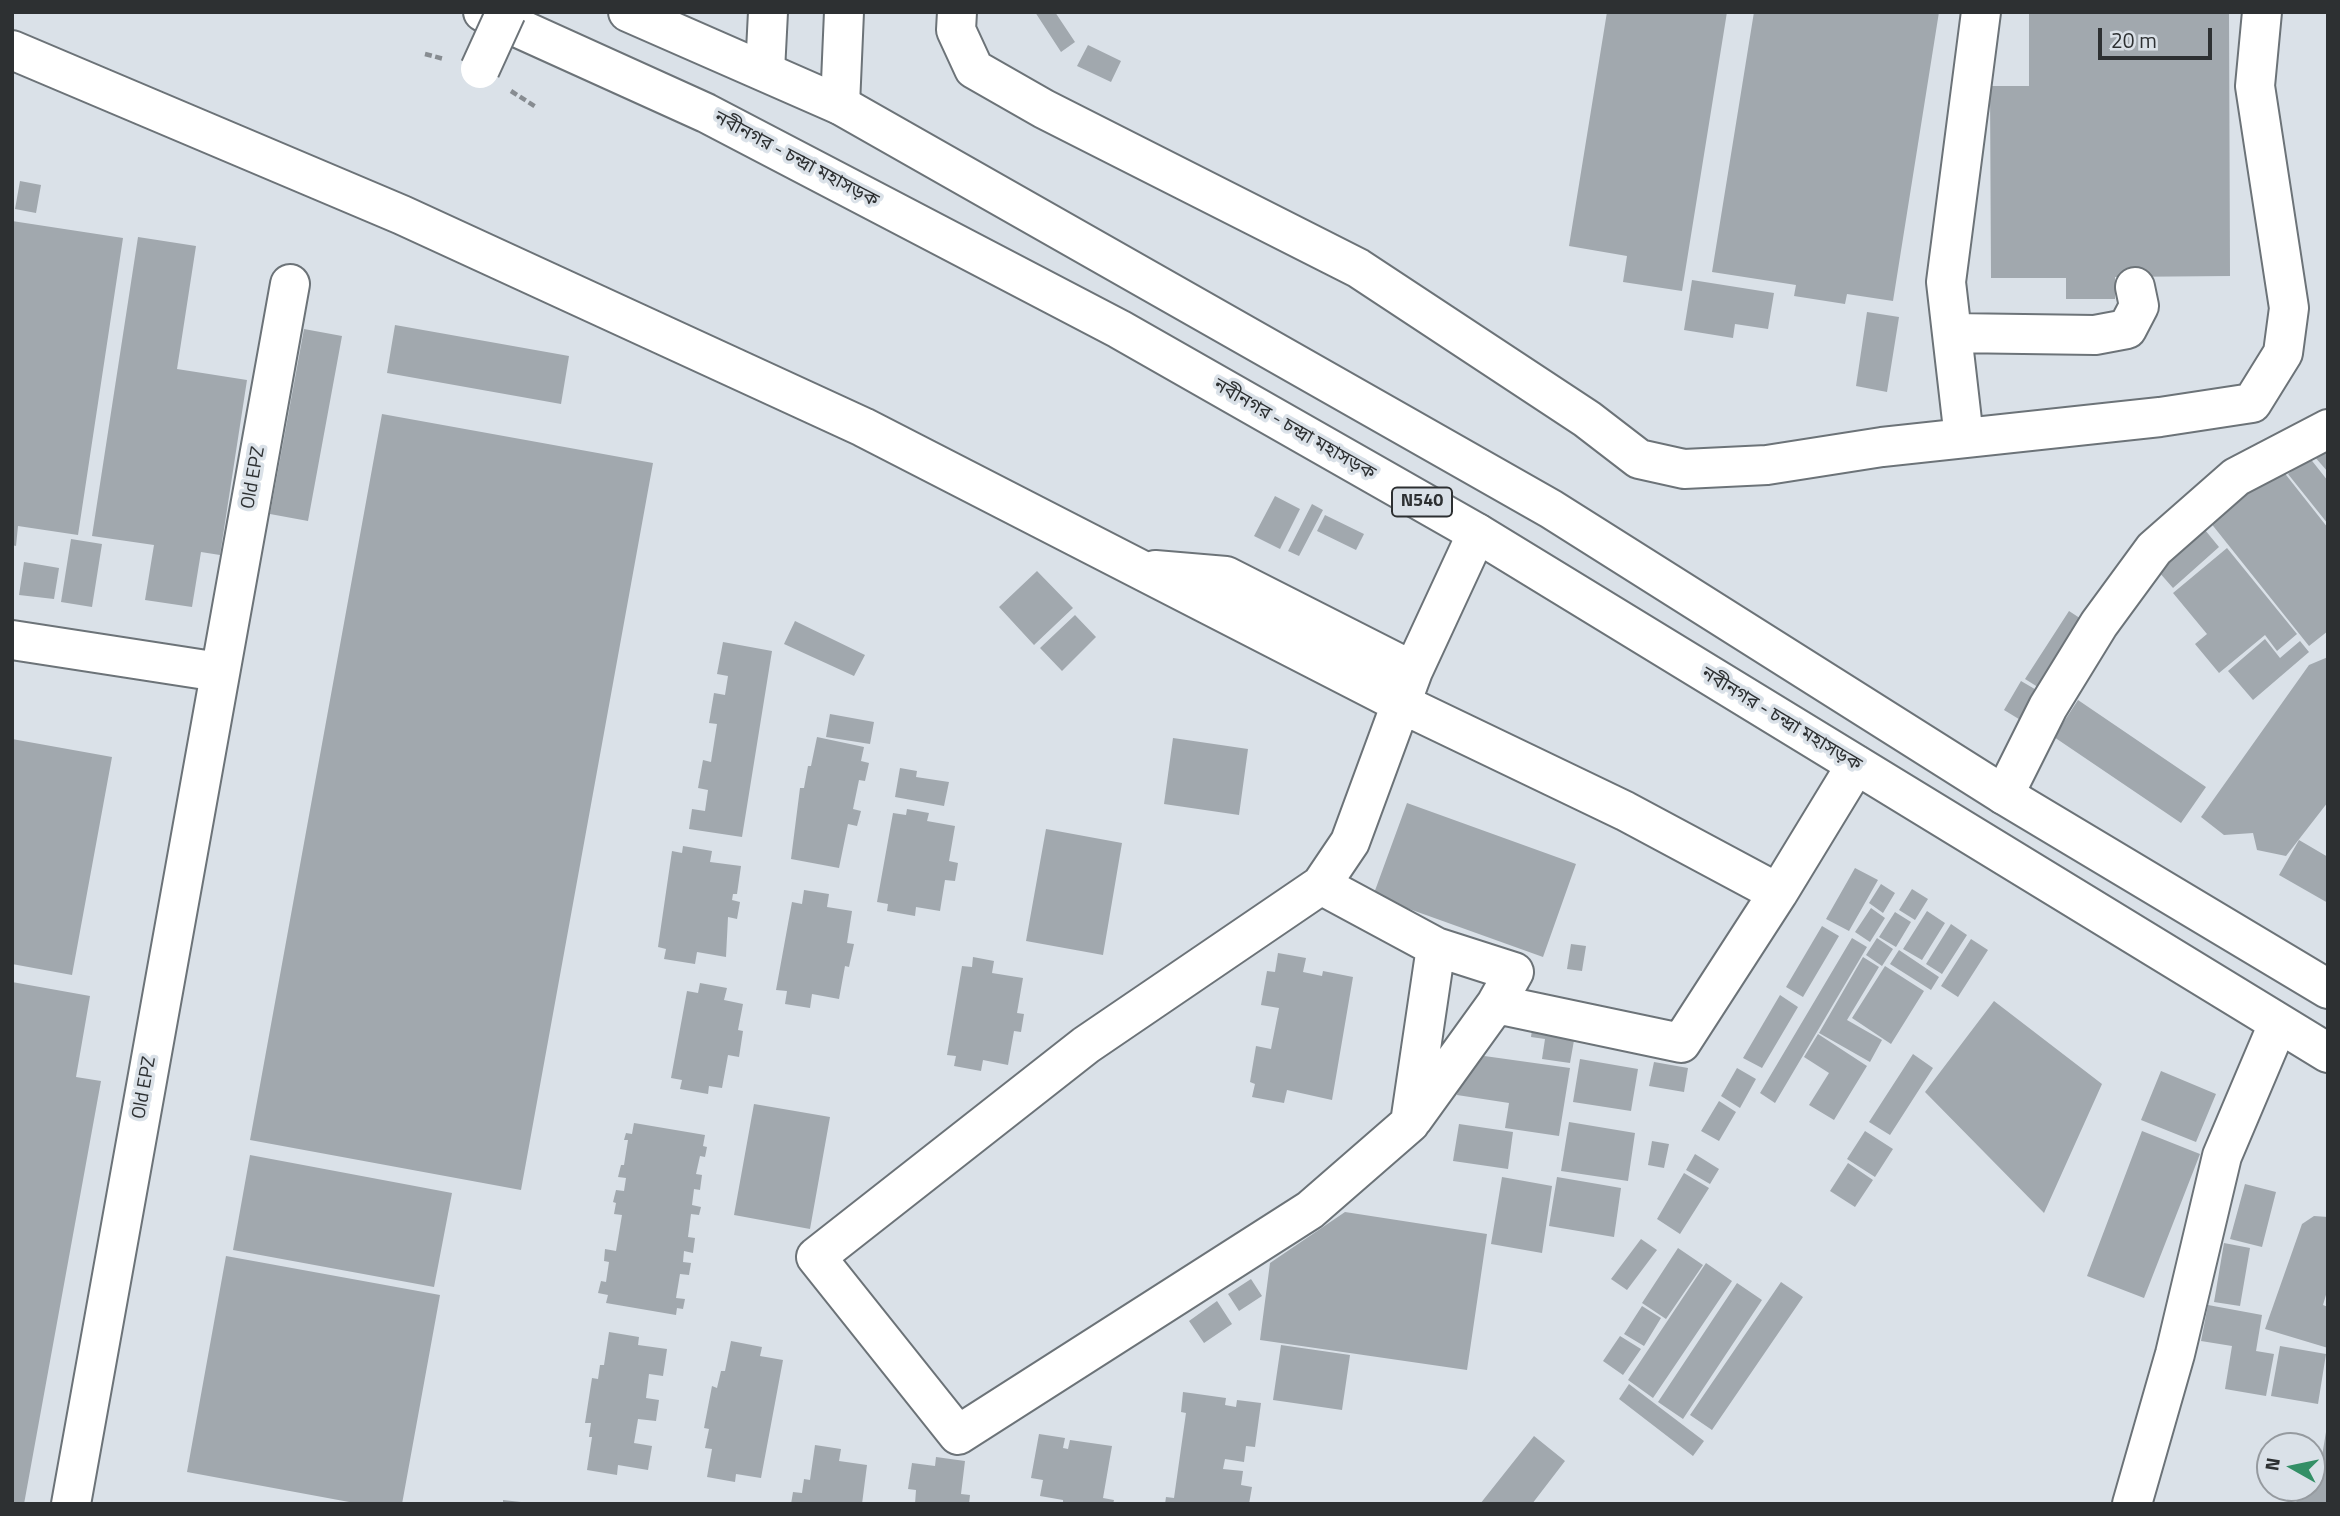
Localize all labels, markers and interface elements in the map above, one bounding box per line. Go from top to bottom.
scale bar [2102,14,2216,58]
text: 20 m [2111,24,2157,56]
street label: নবীনগর - চন্দ্রা মহাসড়ক [710,107,882,213]
street label: নবীনগর - চন্দ্রা মহাসড়ক [1209,374,1379,486]
street label: Old EPZ [237,445,271,511]
road number: N540 [1392,488,1452,516]
street label: নবীনগর - চন্দ্রা মহাসড়ক [1697,663,1865,777]
street label: Old EPZ [128,1055,162,1121]
north arrow [2256,1432,2326,1502]
text: N [2256,1455,2287,1473]

